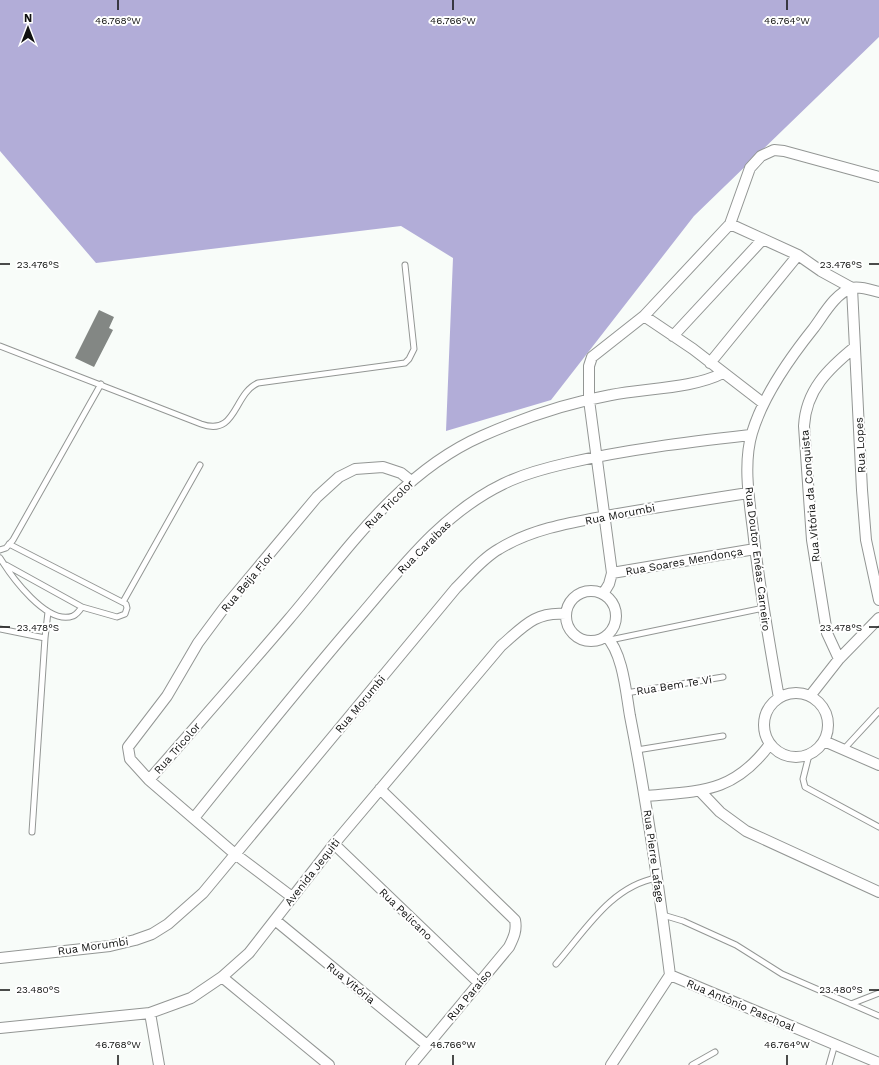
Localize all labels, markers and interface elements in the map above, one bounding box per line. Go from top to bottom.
north arrow [8,8,48,48]
text: N [24,12,32,25]
text: 46.768°W [95,15,141,26]
text: 46.766°W [430,15,476,26]
text: 46.764°W [764,15,810,26]
text: 23.476°S [17,259,59,270]
text: 23.476°S [820,259,862,270]
street label: Rua Lopes [853,417,868,473]
street label: Rua Vitória da Conquista [798,429,823,563]
street label: Rua Tricolor [362,477,417,532]
street label: Rua Doutor Enéas Carneiro [742,486,773,632]
street label: Rua Morumbi [584,501,656,528]
street label: Rua Caraíbas [395,518,454,577]
street label: Rua Soares Mendonça [624,545,744,578]
street label: Rua Beija Flor [219,549,276,615]
text: 23.478°S [17,622,59,633]
text: 23.478°S [820,622,862,633]
street label: Rua Morumbi [333,673,388,736]
street label: Rua Bem Te Vi [635,673,713,698]
street label: Rua Tricolor [152,720,204,777]
street label: Rua Pierre Lafage [641,809,666,903]
street label: Avenida Jequiti [282,836,343,908]
street label: Rua Pelicano [376,886,435,943]
street label: Rua Morumbi [57,935,129,958]
street label: Rua Vitória [324,960,377,1007]
street label: Rua Paraíso [444,967,494,1023]
street label: Rua Antônio Paschoal [685,977,798,1034]
text: 23.480°S [16,984,60,995]
text: 23.480°S [819,984,863,995]
text: 46.768°W [95,1039,141,1050]
text: 46.766°W [430,1039,476,1050]
text: 46.764°W [764,1039,810,1050]

